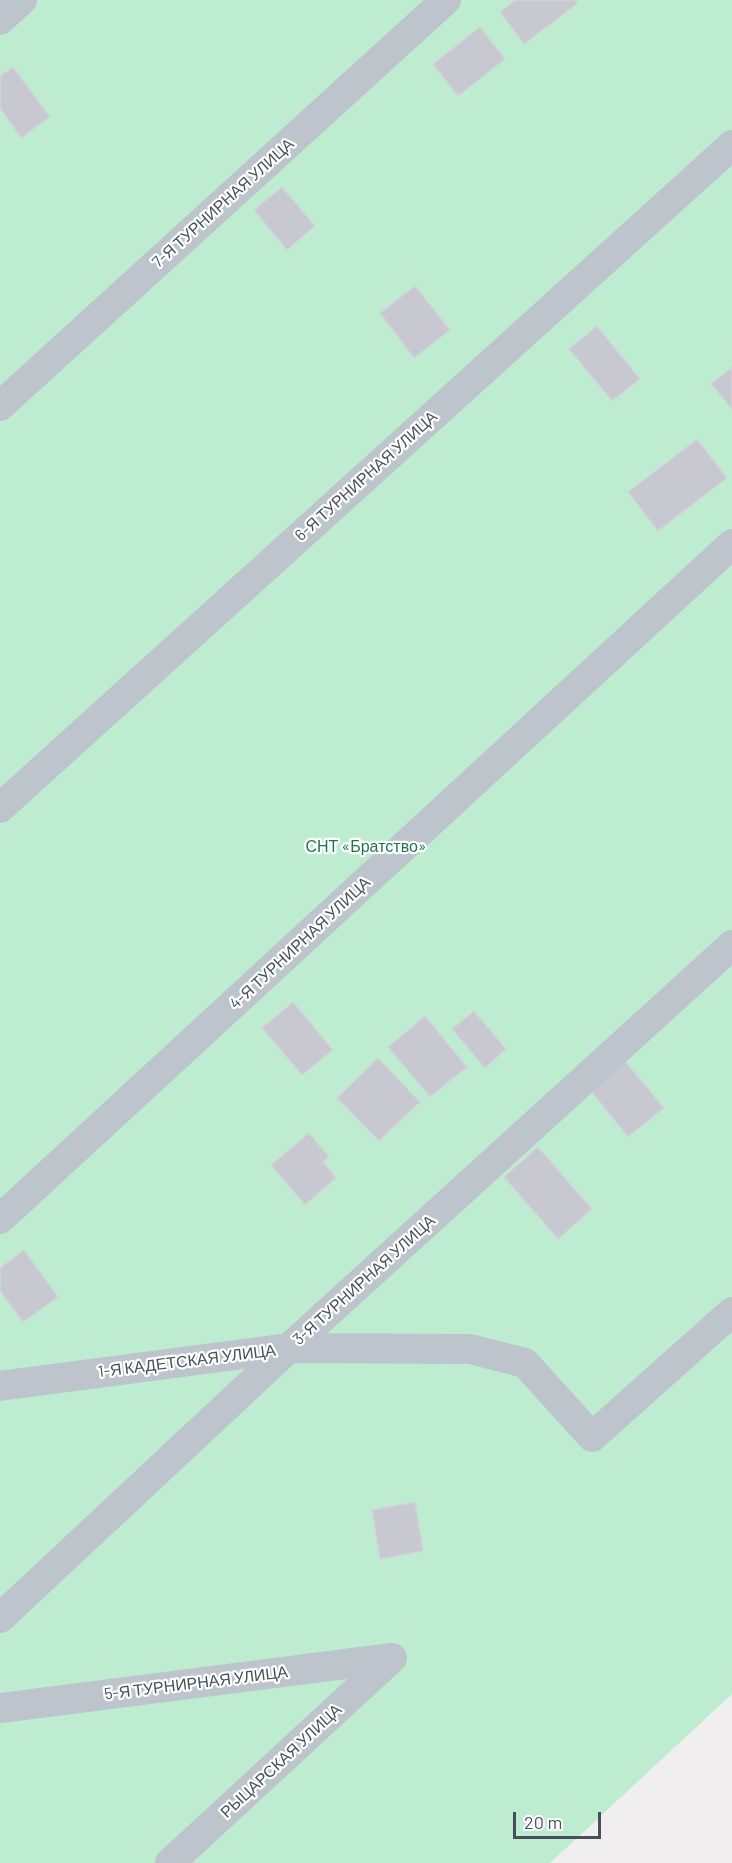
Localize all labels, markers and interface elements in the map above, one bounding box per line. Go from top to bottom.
street label: 7-Я ТУРНИРНАЯ УЛИЦА [148,134,298,272]
street label: 6-Я ТУРНИРНАЯ УЛИЦА [291,407,441,545]
park label: СНТ «Братство» [305,837,427,857]
street label: 4-Я ТУРНИРНАЯ УЛИЦА [226,873,374,1013]
street label: 3-Я ТУРНИРНАЯ УЛИЦА [289,1211,439,1349]
street label: 1-Я КАДЕТСКАЯ УЛИЦА [97,1341,277,1381]
street label: 5-Я ТУРНИРНАЯ УЛИЦА [103,1662,289,1704]
street label: РЫЦАРСКАЯ УЛИЦА [217,1700,345,1822]
scale bar [516,1800,604,1838]
text: 20 m [524,1811,562,1833]

